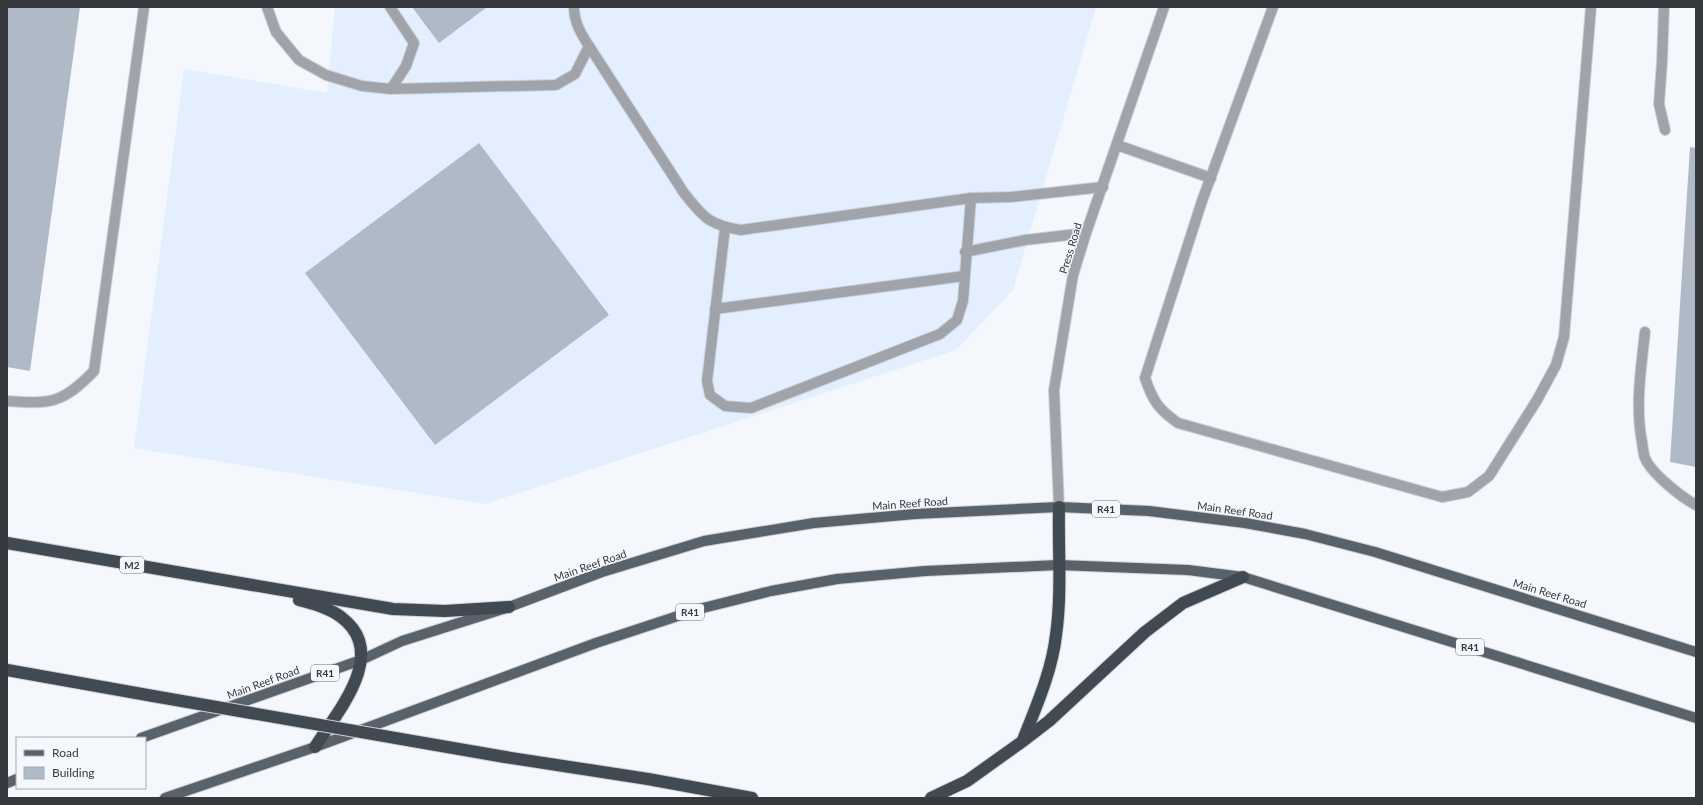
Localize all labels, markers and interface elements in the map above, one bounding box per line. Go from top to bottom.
street label: Press Road [1056,221,1084,275]
street label: Main Reef Road [872,494,948,512]
street label: Main Reef Road [1196,498,1274,522]
road number: R41 [1092,501,1120,517]
street label: Main Reef Road [552,546,628,584]
road number: M2 [120,557,144,573]
street label: Main Reef Road [1512,576,1588,610]
road number: R41 [676,604,704,620]
road number: R41 [1456,639,1484,655]
street label: Main Reef Road [225,663,301,701]
road number: R41 [311,665,339,681]
legend [16,737,146,789]
text: Road [52,745,79,760]
text: Building [52,765,95,780]

